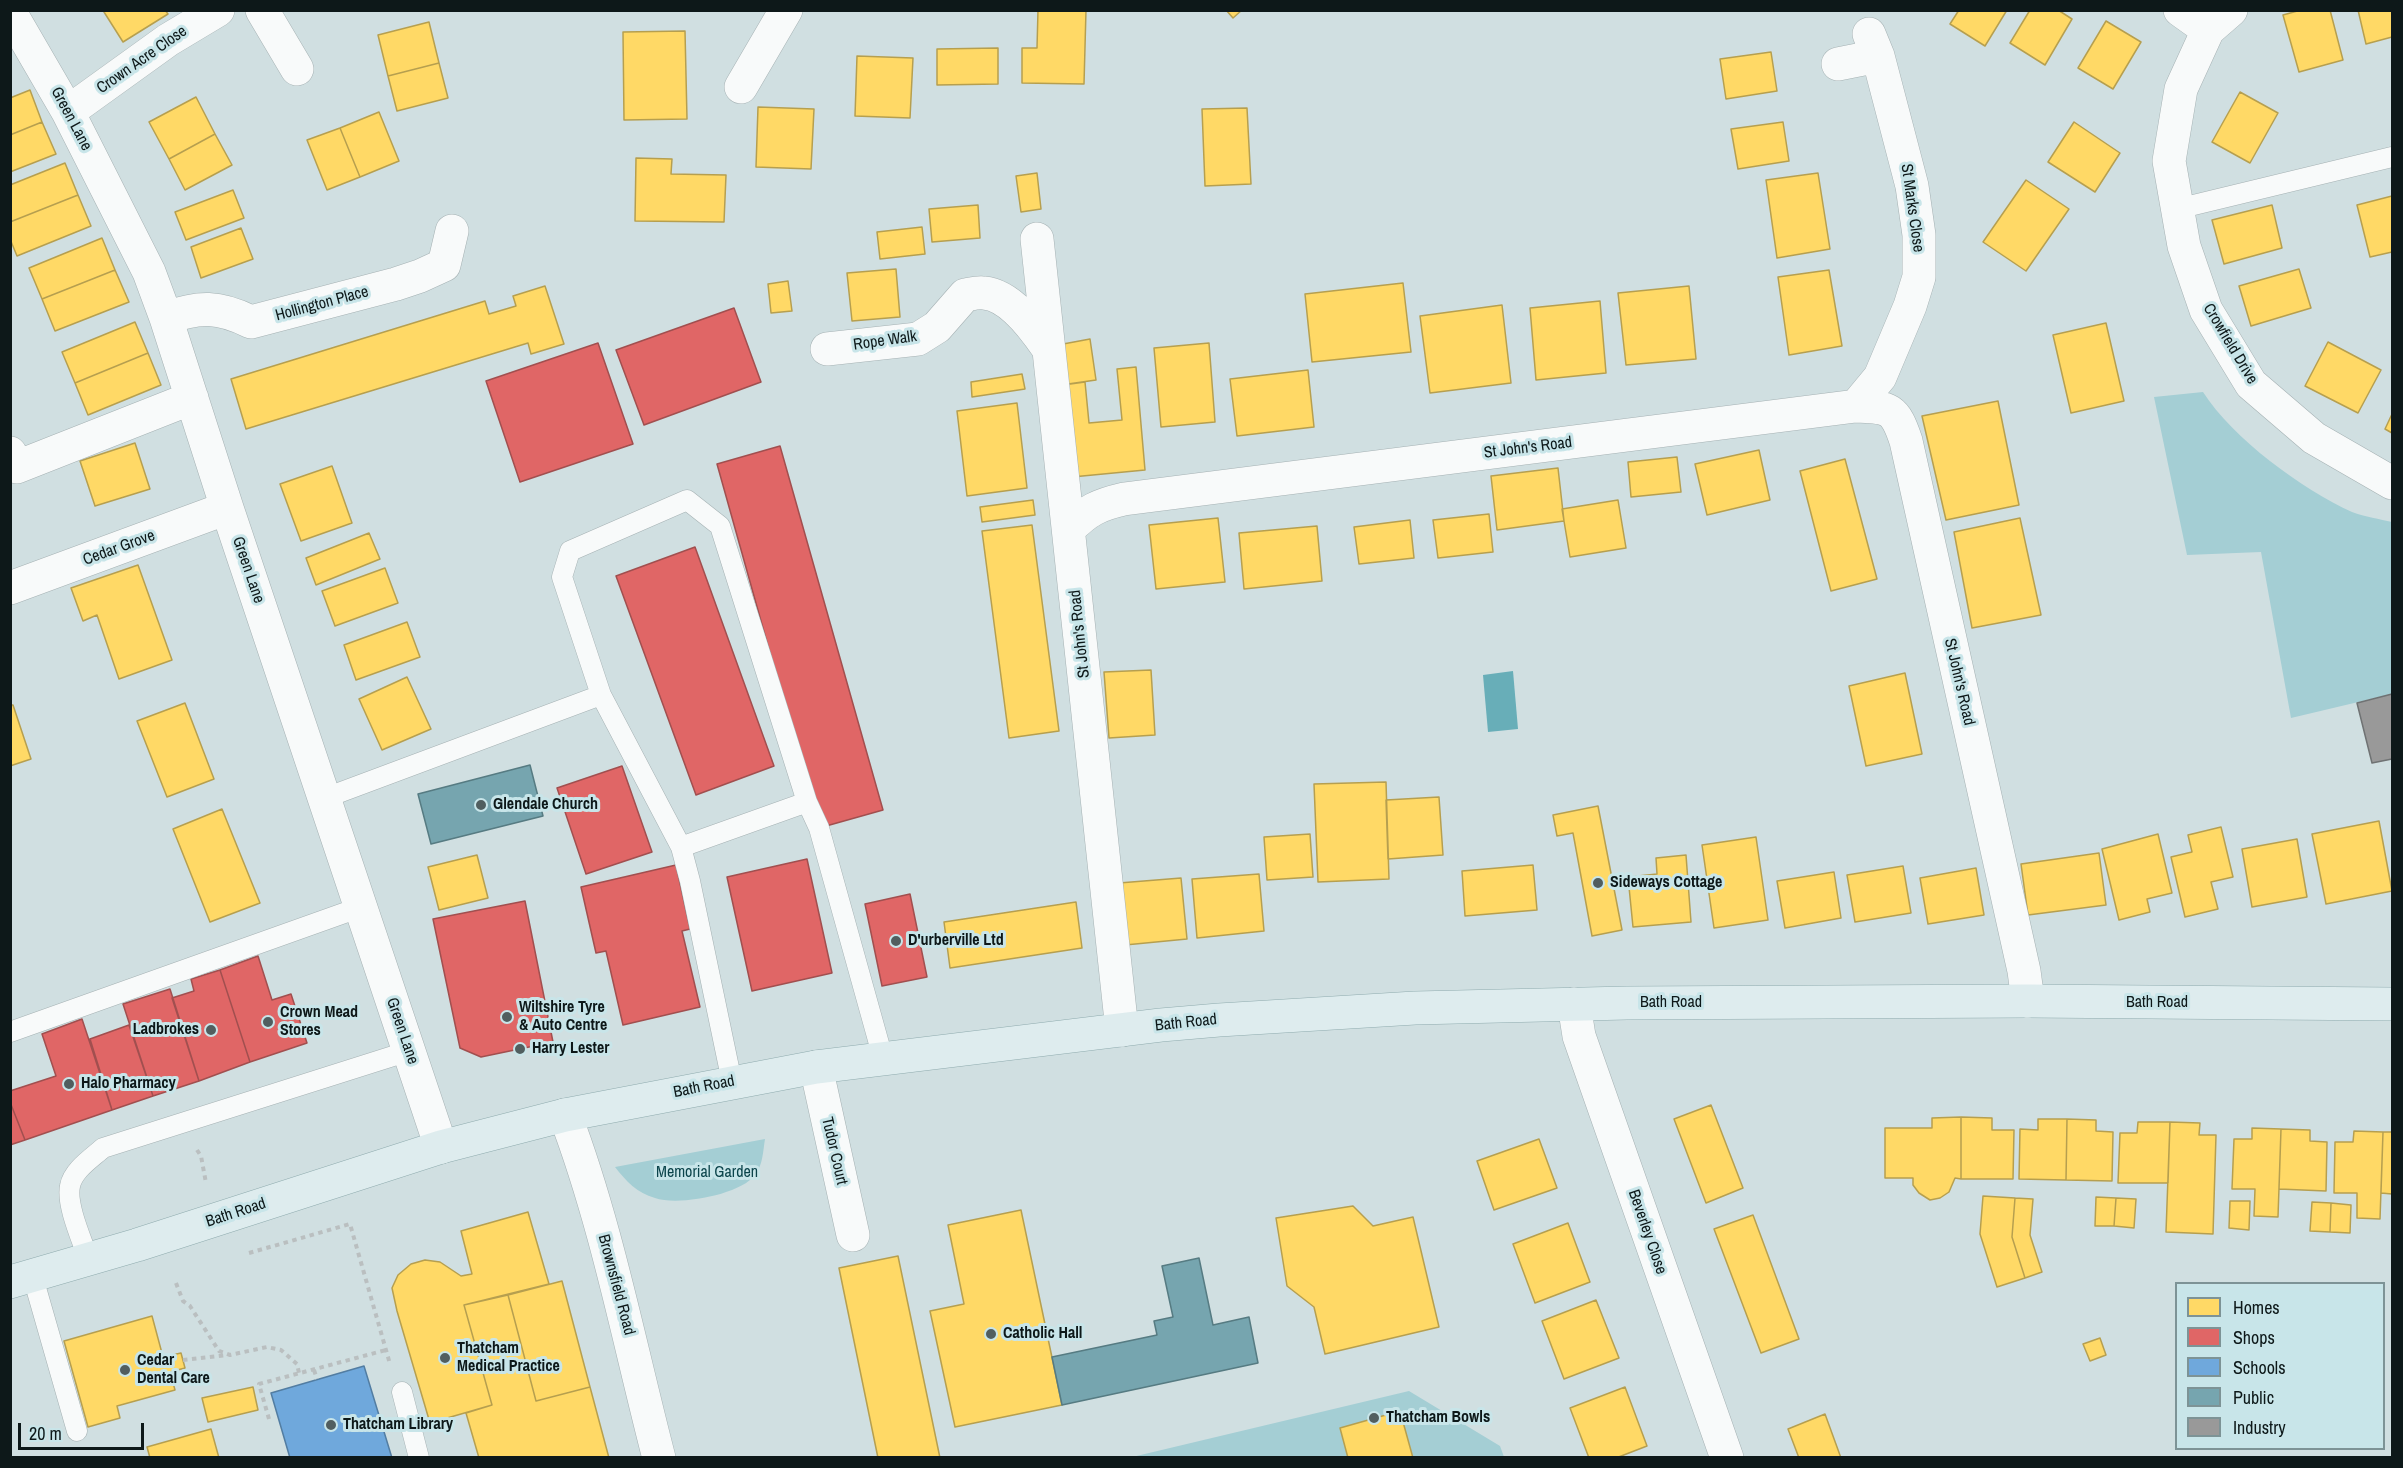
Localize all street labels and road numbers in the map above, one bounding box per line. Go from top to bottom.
street label: Crown Acre Close [93,22,191,98]
street label: Green Lane [46,84,96,154]
street label: St Marks Close [1896,163,1928,253]
street label: Hollington Place [273,282,371,326]
street label: Crowfield Drive [2198,300,2262,388]
street label: Rope Walk [852,327,918,355]
street label: St John's Road [1483,433,1573,463]
street label: Cedar Grove [80,526,158,570]
street label: Green Lane [228,534,268,606]
street label: St John's Road [1066,589,1094,679]
street label: St John's Road [1940,637,1978,727]
street label: Bath Road [1640,993,1702,1013]
street label: Bath Road [2126,993,2188,1013]
street label: Green Lane [382,995,422,1067]
street label: Bath Road [1154,1010,1218,1036]
street label: Bath Road [672,1072,736,1102]
street label: Tudor Court [817,1115,851,1187]
street label: Beverley Close [1624,1187,1670,1277]
street label: Bath Road [204,1194,268,1232]
street label: Brownsfield Road [593,1233,639,1337]

